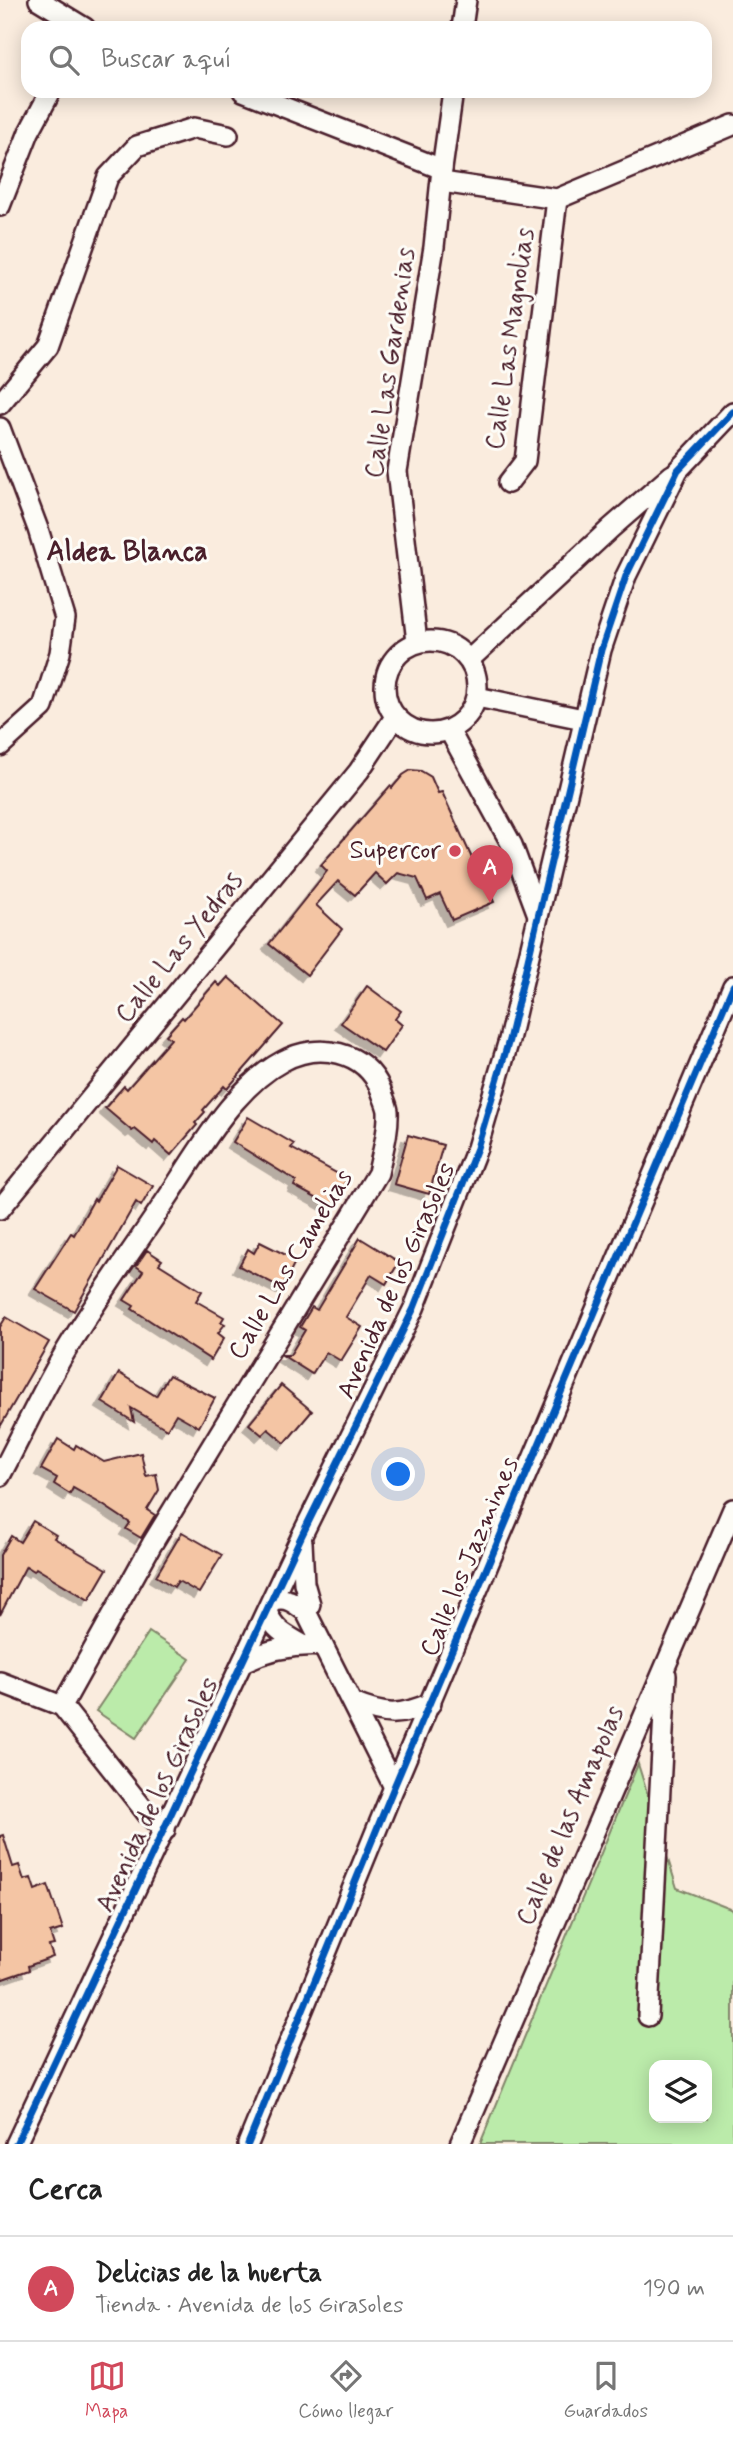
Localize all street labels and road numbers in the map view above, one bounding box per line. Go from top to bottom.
street label: Calle Las Magnolias [479,226,543,452]
street label: Calle Las Gardenias [358,246,424,480]
street label: Calle Las Yedras [108,865,252,1031]
street label: Avenida de los Girasoles [330,1157,464,1405]
street label: Calle Las Camelias [221,1164,361,1366]
street label: Calle los Jazmines [413,1452,527,1662]
street label: Avenida de los Girasoles [89,1672,227,1918]
street label: Calle de las Amapolas [509,1701,633,1931]

